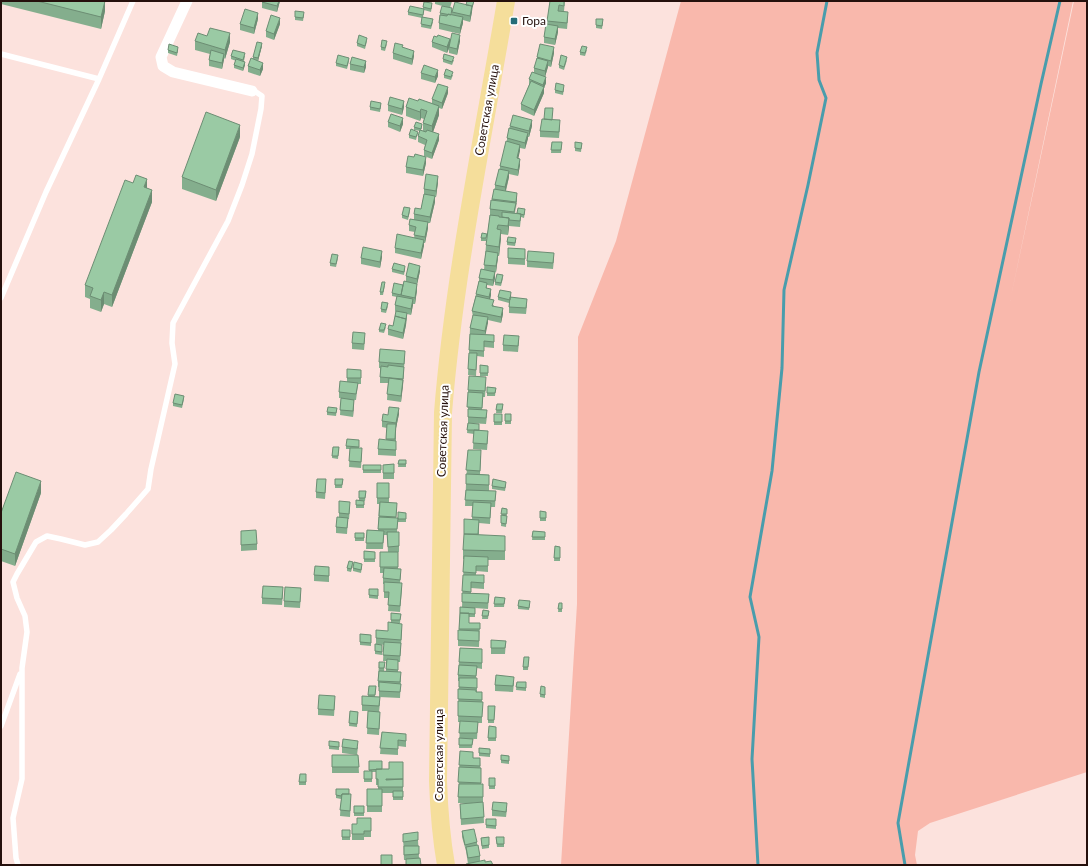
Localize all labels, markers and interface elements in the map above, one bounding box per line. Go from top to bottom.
place label: Гора [522,13,546,28]
marker: Гора [509,16,519,26]
street label: Советская улица [471,63,502,157]
street label: Советская улица [433,385,452,477]
street label: Советская улица [431,709,446,801]

